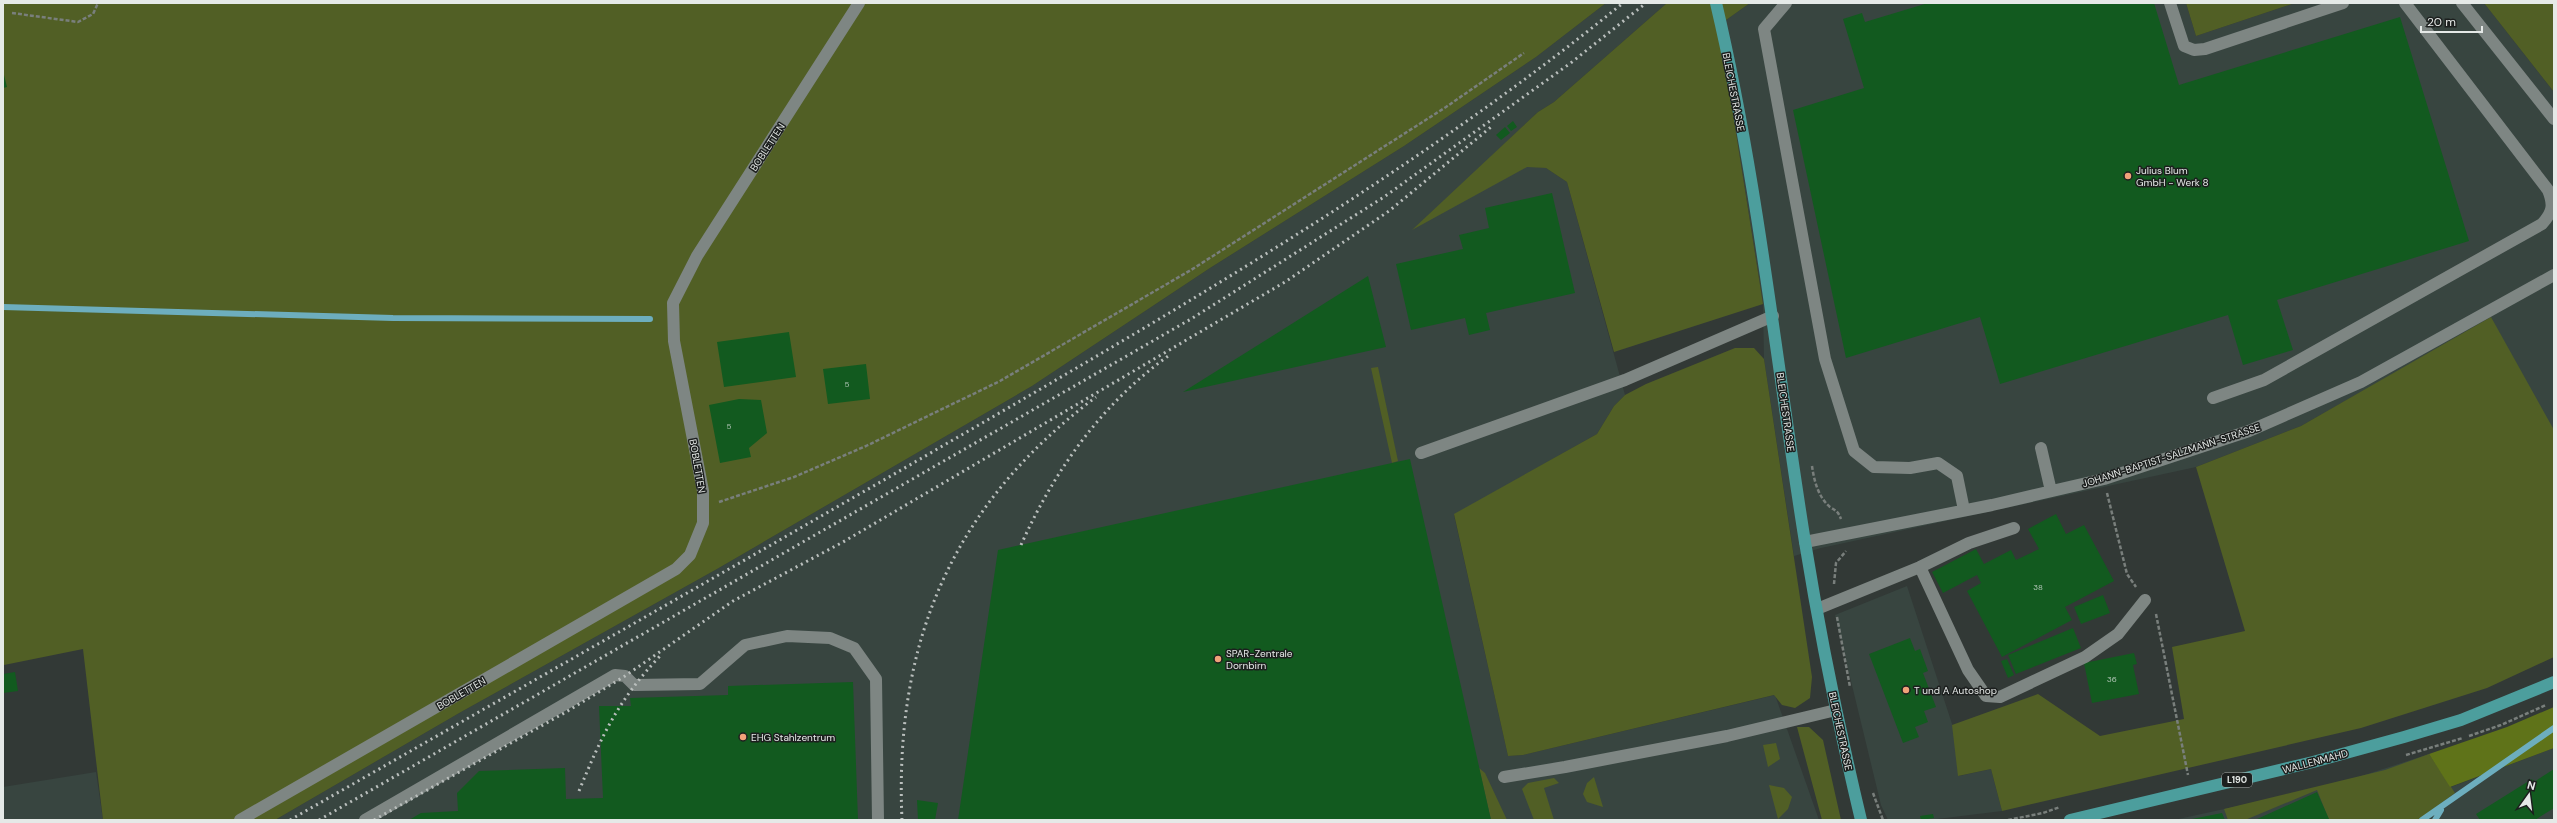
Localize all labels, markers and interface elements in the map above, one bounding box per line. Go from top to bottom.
scale bar [2421,8,2482,34]
text: 20 m [2427,14,2456,30]
street label: BLEICHESTRASSE [1719,52,1748,133]
street label: BOBLETTEN [747,121,788,174]
place label: Julius Blum GmbH - Werk 8 [2136,164,2209,189]
marker: Julius Blum GmbH - Werk 8 [2123,171,2133,181]
street label: BLEICHESTRASSE [1774,372,1798,453]
house number: 5 [845,379,850,389]
street label: JOHANN-BAPTIST-SALZMANN-STRASSE [2081,420,2262,490]
house number: 5 [727,421,732,431]
street label: BOBLETTEN [686,438,709,494]
house number: 38 [2033,582,2043,592]
place label: SPAR-Zentrale Dornbirn [1226,647,1293,672]
marker: SPAR-Zentrale Dornbirn [1213,654,1223,664]
street label: BOBLETTEN [434,674,488,713]
house number: 36 [2107,674,2117,684]
place label: T und A Autoshop [1914,684,1997,697]
marker: T und A Autoshop [1901,685,1911,695]
street label: BLEICHESTRASSE [1826,691,1855,772]
place label: EHG Stahlzentrum [751,731,835,744]
marker: EHG Stahlzentrum [738,732,748,742]
street label: WALLENMAHD [2281,746,2350,776]
road number: L190 [2222,773,2252,787]
north arrow [2509,775,2549,815]
text: N [2526,778,2537,793]

